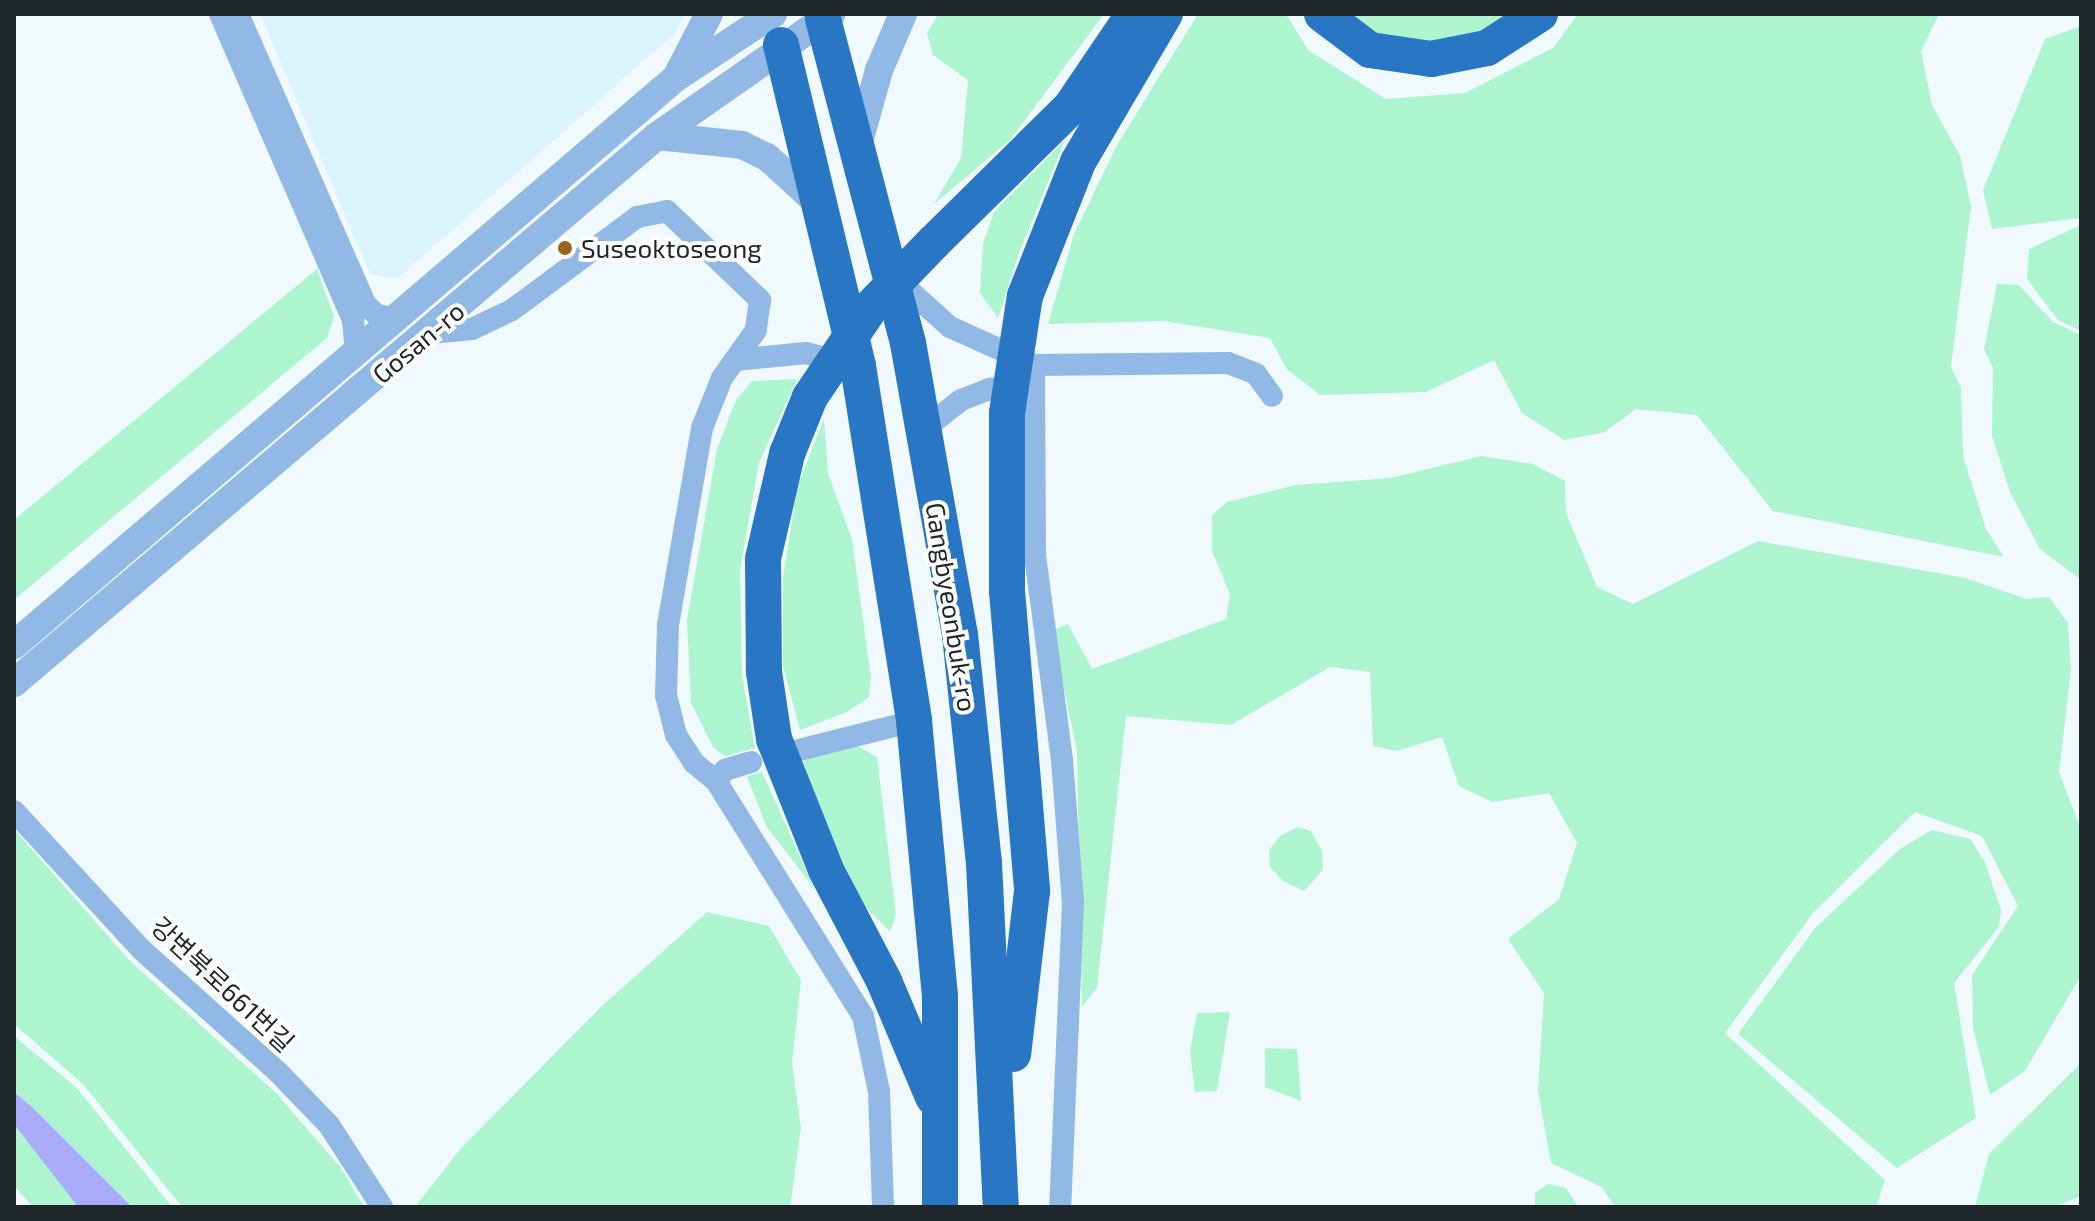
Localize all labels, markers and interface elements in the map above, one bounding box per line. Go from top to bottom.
place label: Suseoktoseong [581,232,762,264]
marker: Suseoktoseong [556,239,574,257]
street label: Gosan-ro [366,295,470,389]
street label: Gangbyeonbuk-ro [920,500,984,714]
street label: 강변북로661번길 [145,910,301,1058]

